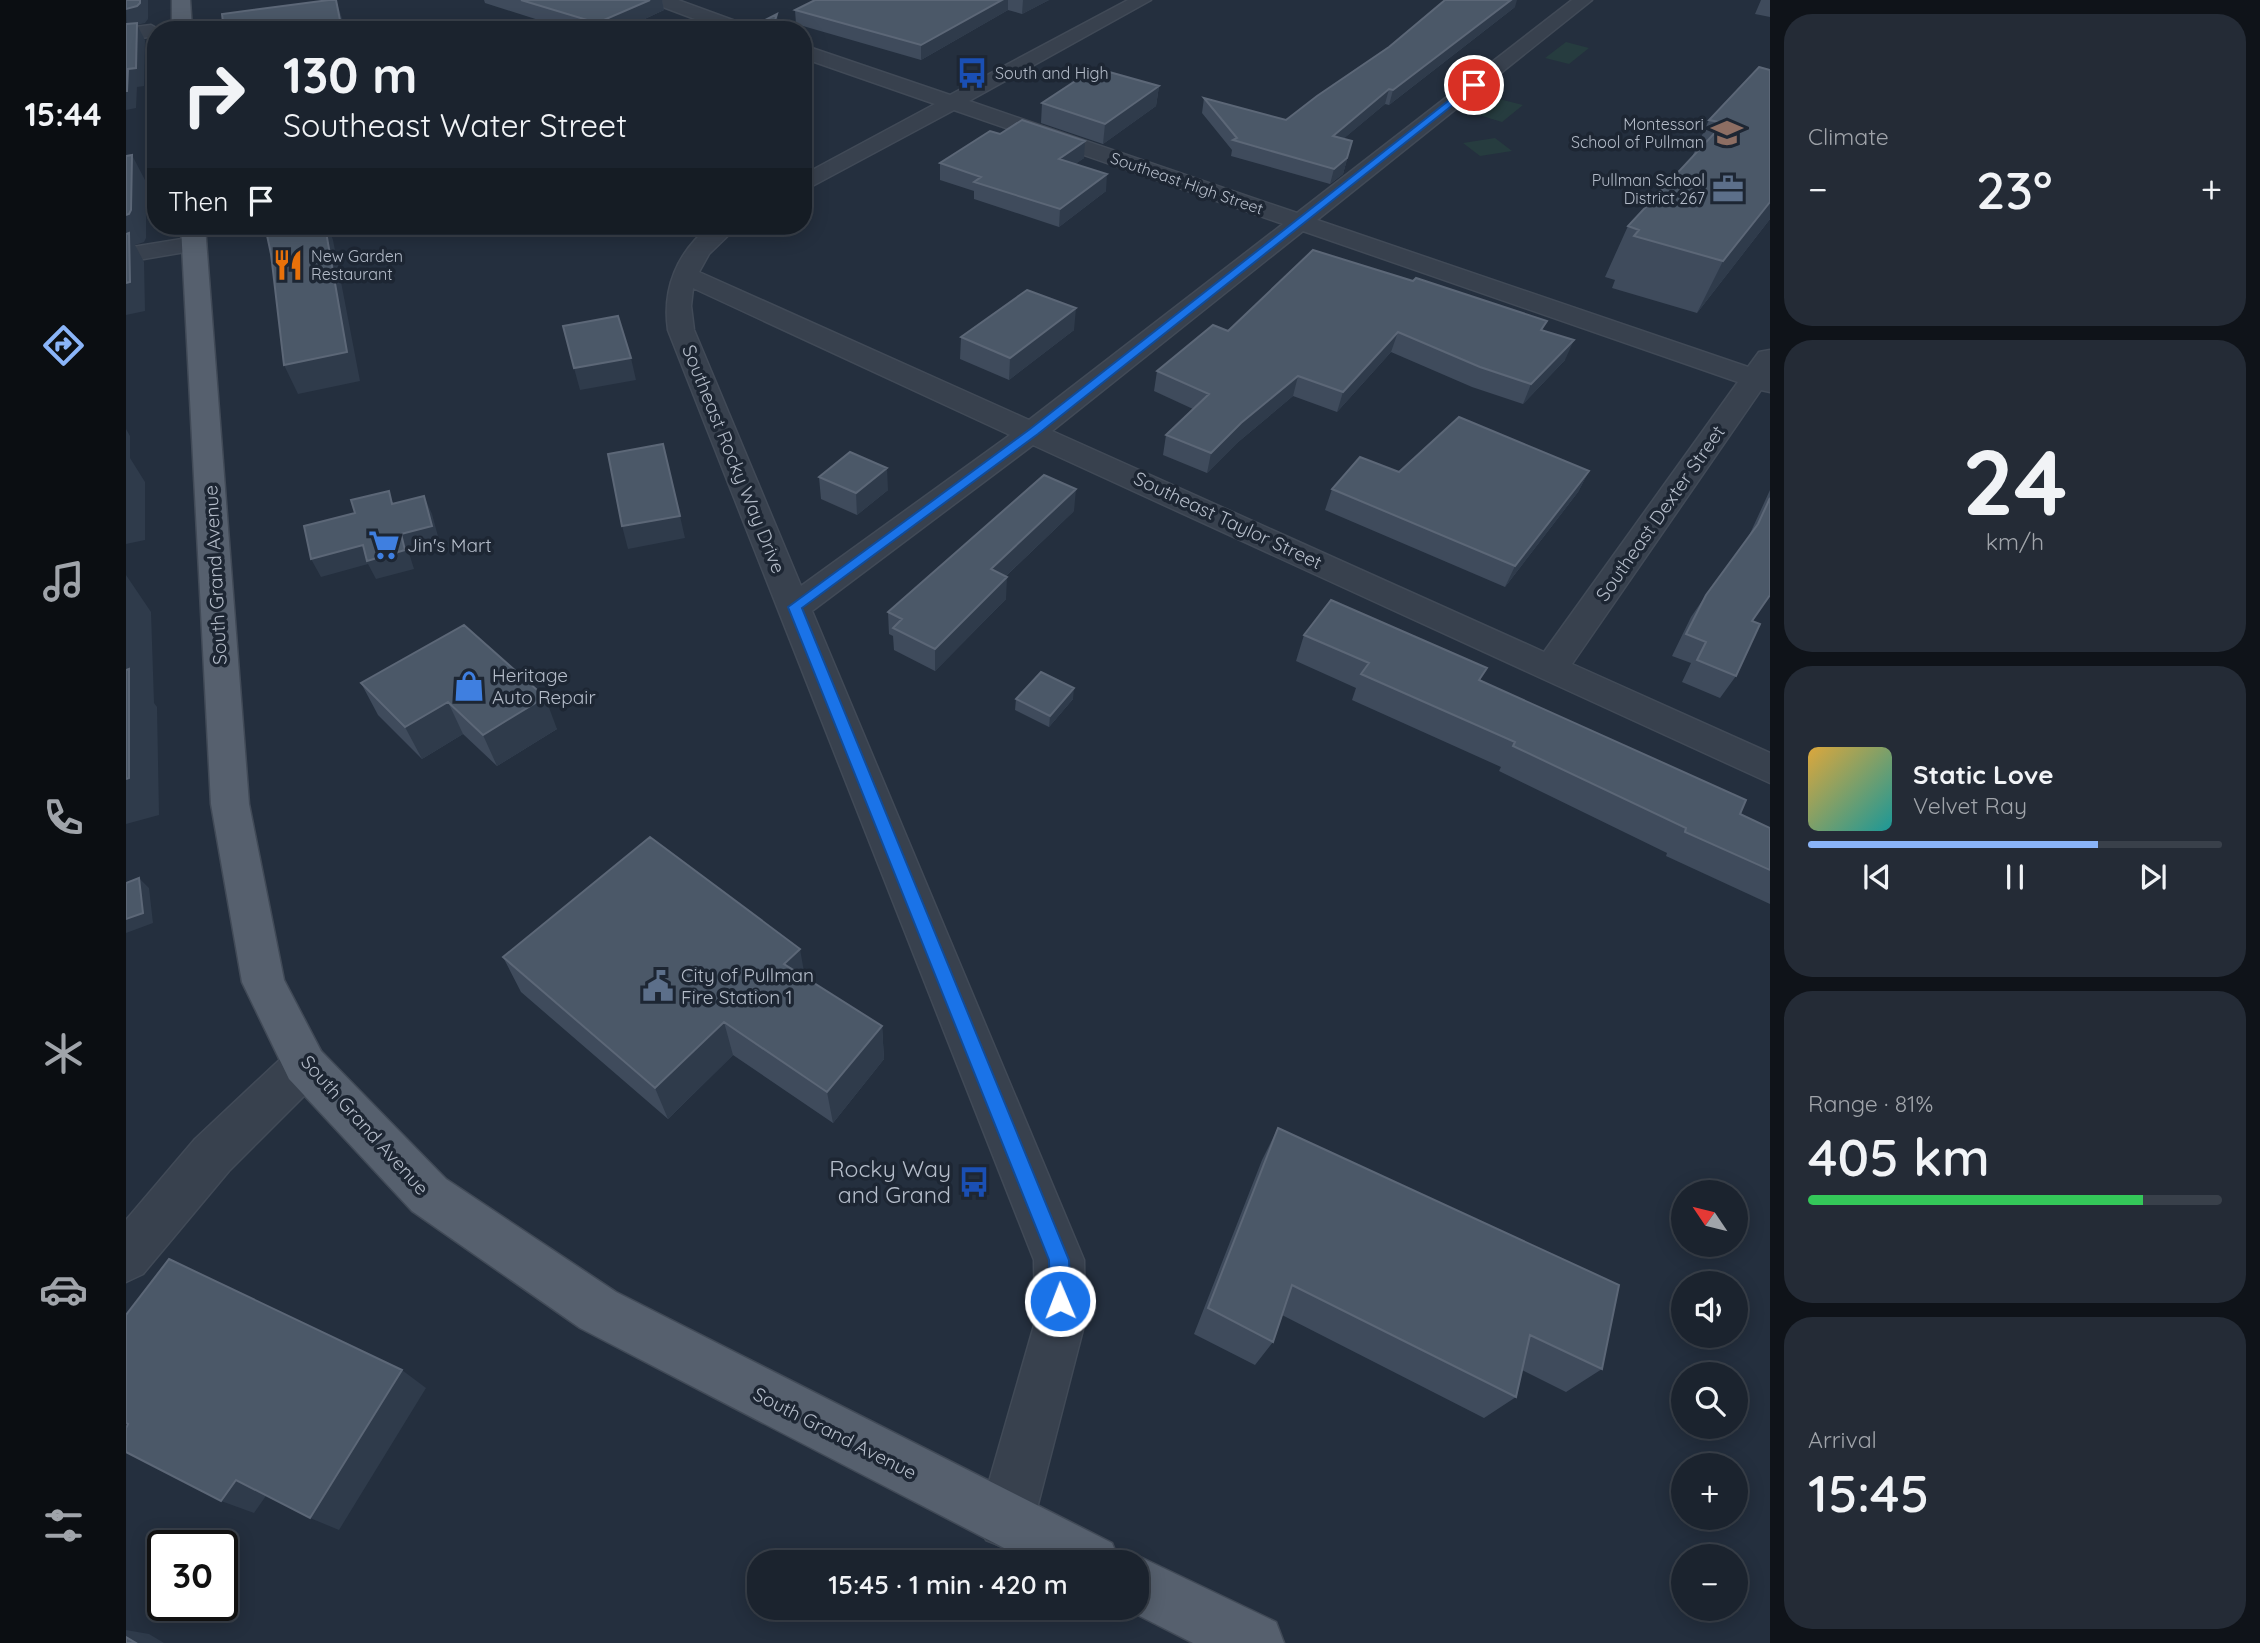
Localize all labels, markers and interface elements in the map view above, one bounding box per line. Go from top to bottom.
text: 130 m [283,44,417,105]
icon: right [168,49,259,140]
pin [1444,55,1504,115]
bus stop icon: South and High [955,56,989,90]
place label: South and High [995,63,1109,83]
icon: arrive [1455,66,1493,104]
text: 15:44 [24,94,102,134]
text: Southeast Water Street [283,105,627,145]
place label: Montessori School of Pullman [1571,114,1704,152]
school or university icon: Montessori School of Pullman [1710,116,1744,150]
text: Climate [1808,122,1889,151]
street label: Southeast High Street [1108,147,1266,219]
text: 23° [1976,157,2052,222]
text: − [1808,165,1828,213]
text: + [2201,165,2222,213]
place label: Pullman School District 267 [1592,170,1705,208]
office icon: Pullman School District 267 [1711,172,1745,206]
icon: arrive [242,182,280,220]
text: Then [168,185,228,218]
place label: New Garden Restaurant [311,246,403,284]
restaurant icon: New Garden Restaurant [271,248,305,282]
icon: directions [39,321,88,370]
street label: Southeast Rocky Way Drive [677,341,791,577]
street label: Southeast Dexter Street [1590,420,1730,606]
text: 24 [1962,424,2068,538]
street label: Southeast Taylor Street [1130,466,1326,574]
street label: South Grand Avenue [198,485,232,665]
text: km/h [1986,527,2044,556]
supermarket icon: Jin's Mart [367,528,401,562]
place label: Jin's Mart [407,533,492,557]
icon: music [39,557,88,606]
place label: Heritage Auto Repair [492,663,596,709]
shop icon: Heritage Auto Repair [452,669,486,703]
text: Static Love [1913,758,2054,791]
text: Velvet Ray [1913,791,2027,820]
icon: phone [39,793,88,842]
icon: previous [1858,858,1896,896]
icon: pause [1996,858,2034,896]
icon: next [2134,858,2172,896]
place label: City of Pullman Fire Station 1 [681,963,814,1009]
public building icon: City of Pullman Fire Station 1 [641,969,675,1003]
icon: climate [39,1029,88,1078]
street label: South Grand Avenue [296,1050,434,1200]
text: Range · 81% [1808,1089,1933,1118]
text: 405 km [1808,1124,1990,1189]
place label: Rocky Way and Grand [829,1154,951,1209]
bus stop icon: Rocky Way and Grand [957,1165,991,1199]
north arrow [1671,1180,1748,1256]
map controls [1671,1180,1748,1621]
position arrow [1023,1264,1097,1338]
icon: car [39,1265,88,1314]
button: sound [1671,1271,1748,1348]
button: search [1671,1362,1748,1439]
street label: South Grand Avenue [749,1381,921,1485]
text: Arrival [1808,1425,1877,1454]
button: + [1671,1453,1748,1530]
text: 15:45 [1808,1460,1929,1525]
icon: filters [39,1501,88,1550]
speed limit sign: 30 [147,1530,238,1621]
button: − [1671,1544,1748,1621]
text: 15:45 · 1 min · 420 m [828,1568,1068,1601]

